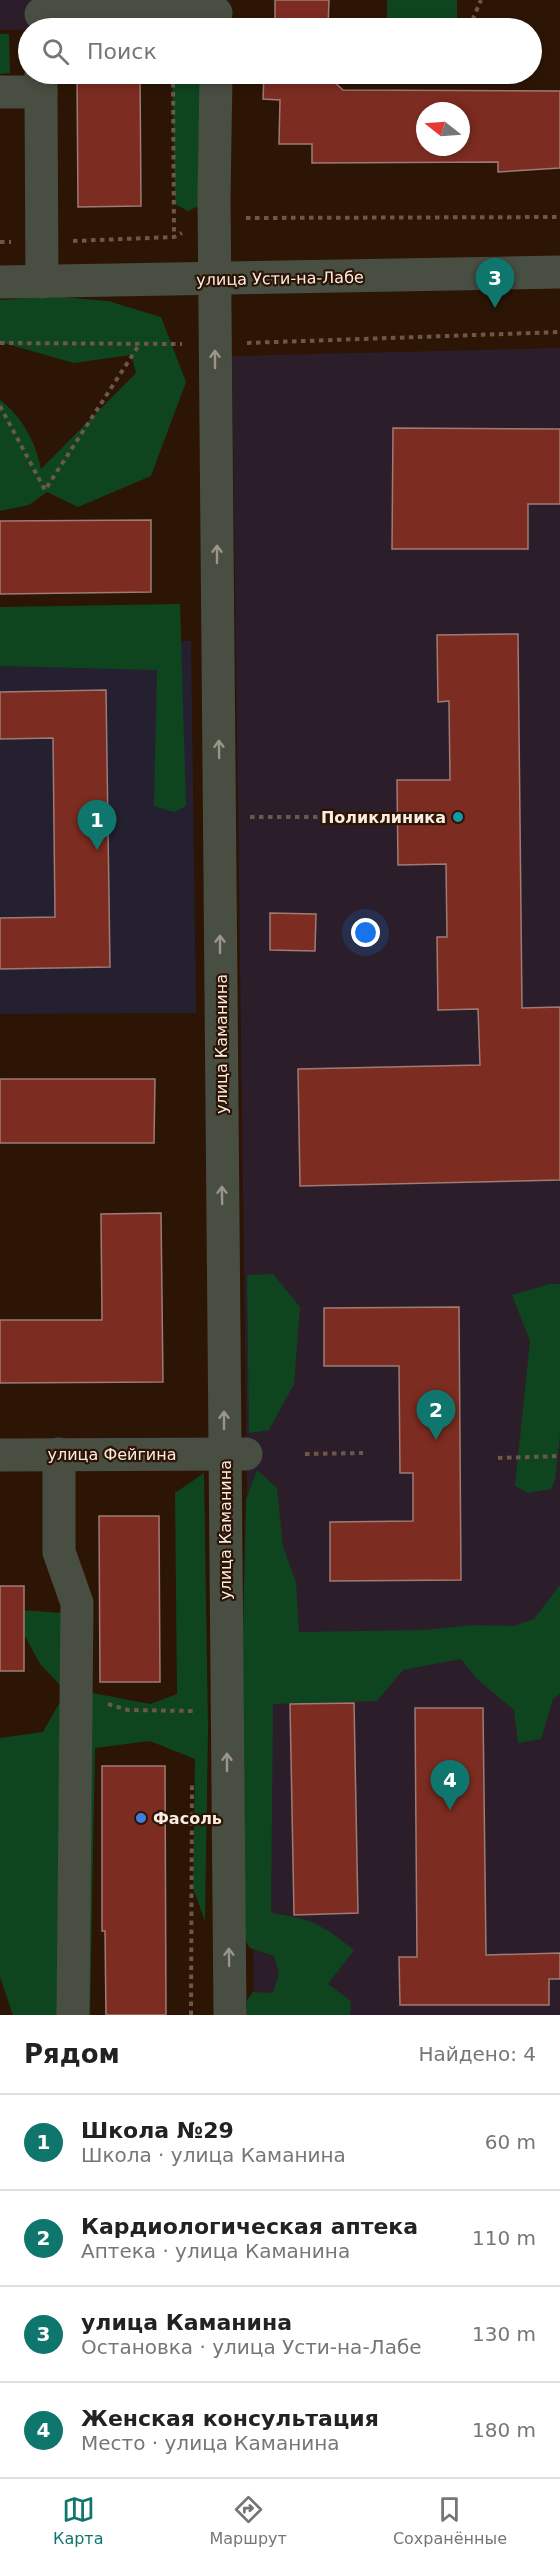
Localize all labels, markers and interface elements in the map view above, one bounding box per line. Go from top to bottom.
search box [18,18,542,84]
icon: search [39,35,72,68]
text: Поиск [87,39,157,64]
north arrow [416,102,470,156]
pin: 3 [476,258,514,308]
street label: улица Усти-на-Лабе [196,268,364,289]
one-way arrow [209,349,221,369]
one-way arrow [211,544,223,564]
one-way arrow [213,739,225,759]
pin: 1 [78,800,116,850]
place label: Поликлиника [321,808,446,827]
marker: Поликлиника [451,810,465,824]
your location [351,918,380,947]
one-way arrow [214,934,226,954]
street label: улица Каманина [212,974,231,1114]
one-way arrow [217,1185,228,1205]
pin: 2 [416,1390,456,1440]
one-way arrow [218,1410,230,1430]
street label: улица Фейгина [48,1445,176,1464]
street label: улица Каманина [216,1460,235,1600]
one-way arrow [221,1752,233,1772]
pin: 4 [430,1760,470,1810]
place label: Фасоль [153,1809,222,1828]
marker: Фасоль [134,1811,148,1825]
one-way arrow [223,1947,235,1967]
text: Рядом [24,2039,120,2069]
text: Найдено: 4 [418,2042,536,2066]
text: Школа №29 [81,2118,234,2143]
text: 1 [37,2130,50,2154]
text: 60 m [485,2130,536,2154]
text: Школа · улица Каманина [81,2143,346,2167]
text: Кардиологическая аптека [81,2214,418,2239]
text: 2 [37,2226,50,2250]
text: 110 m [472,2226,536,2250]
text: Аптека · улица Каманина [81,2239,350,2263]
text: улица Каманина [81,2310,292,2335]
text: 3 [37,2322,50,2346]
text: 130 m [472,2322,536,2346]
text: Остановка · улица Усти-на-Лабе [81,2335,422,2359]
text: Женская консультация [81,2406,379,2431]
text: 4 [37,2418,50,2442]
text: 180 m [472,2418,536,2442]
text: Место · улица Каманина [81,2431,340,2455]
tab: Карта [53,2493,103,2548]
tab: Маршрут [210,2493,287,2548]
tab: Сохранённые [393,2493,507,2548]

